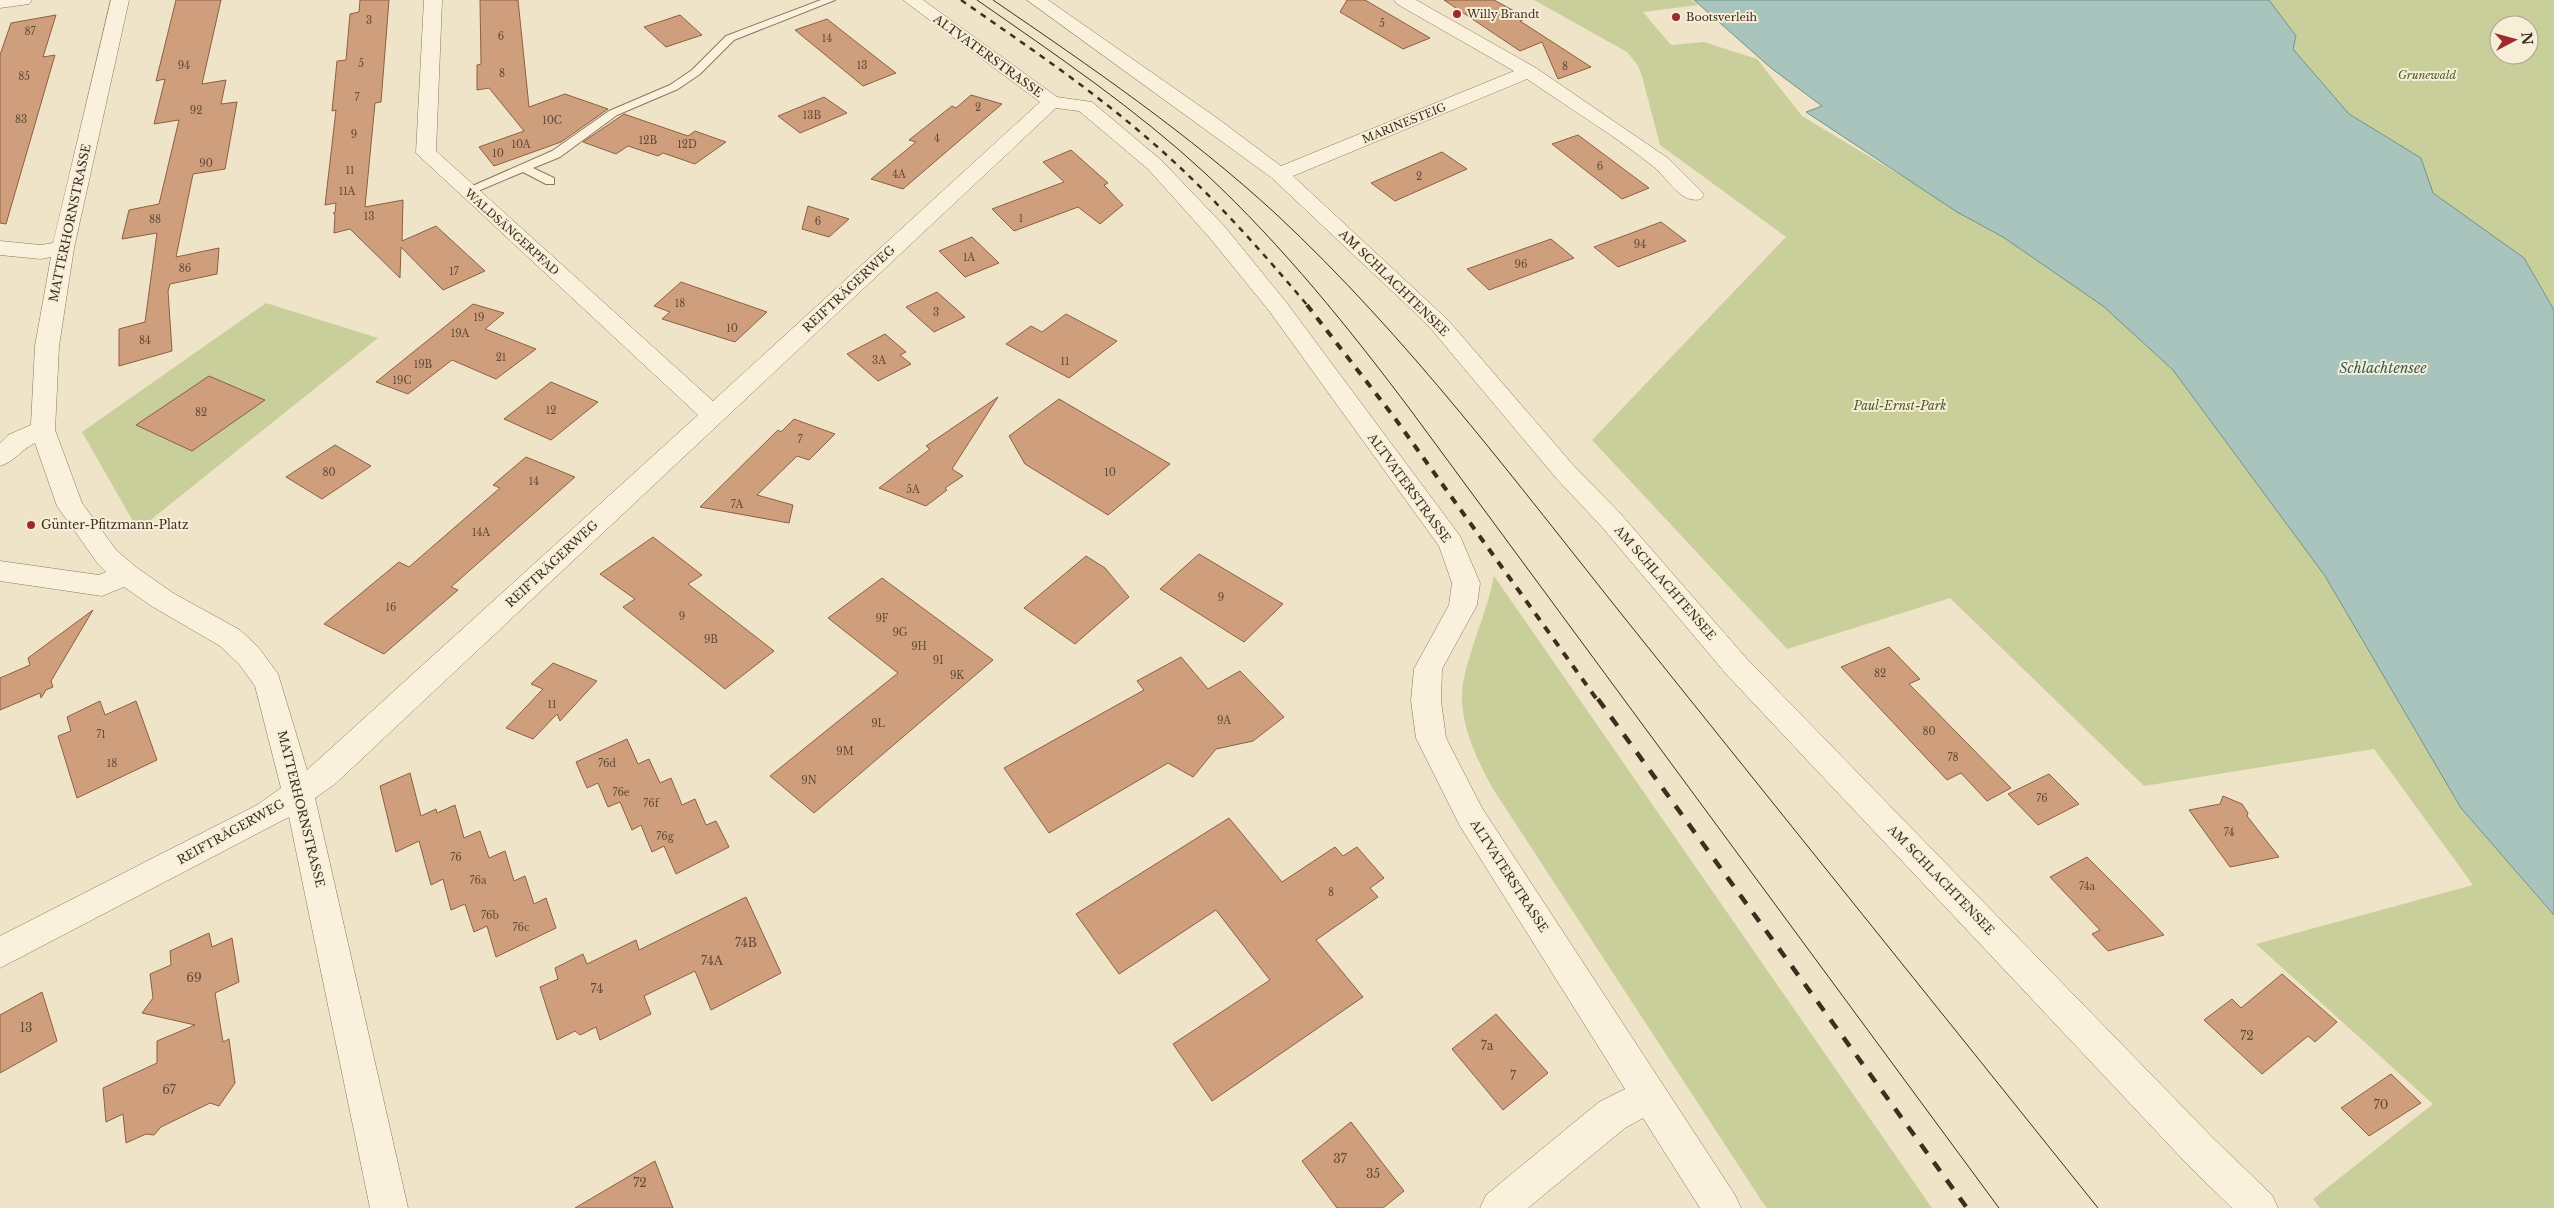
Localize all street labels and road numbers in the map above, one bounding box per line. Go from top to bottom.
street label: ALTVATERSTRASSE [930,10,1046,100]
street label: MARINESTEIG [1360,100,1448,146]
street label: MATTERHORNSTRASSE [45,142,94,303]
street label: WALDSÄNGERPFAD [461,185,562,278]
street label: AM SCHLACHTENSEE [1336,225,1453,339]
street label: REIFTRÄGERWEG [799,241,898,335]
street label: ALTVATERSTRASSE [1364,429,1454,545]
street label: REIFTRÄGERWEG [502,516,601,610]
street label: AM SCHLACHTENSEE [1611,522,1719,643]
street label: MATTERHORNSTRASSE [275,729,328,889]
street label: REIFTRÄGERWEG [174,795,288,867]
street label: ALTVATERSTRASSE [1467,816,1552,935]
street label: AM SCHLACHTENSEE [1884,821,1998,938]

